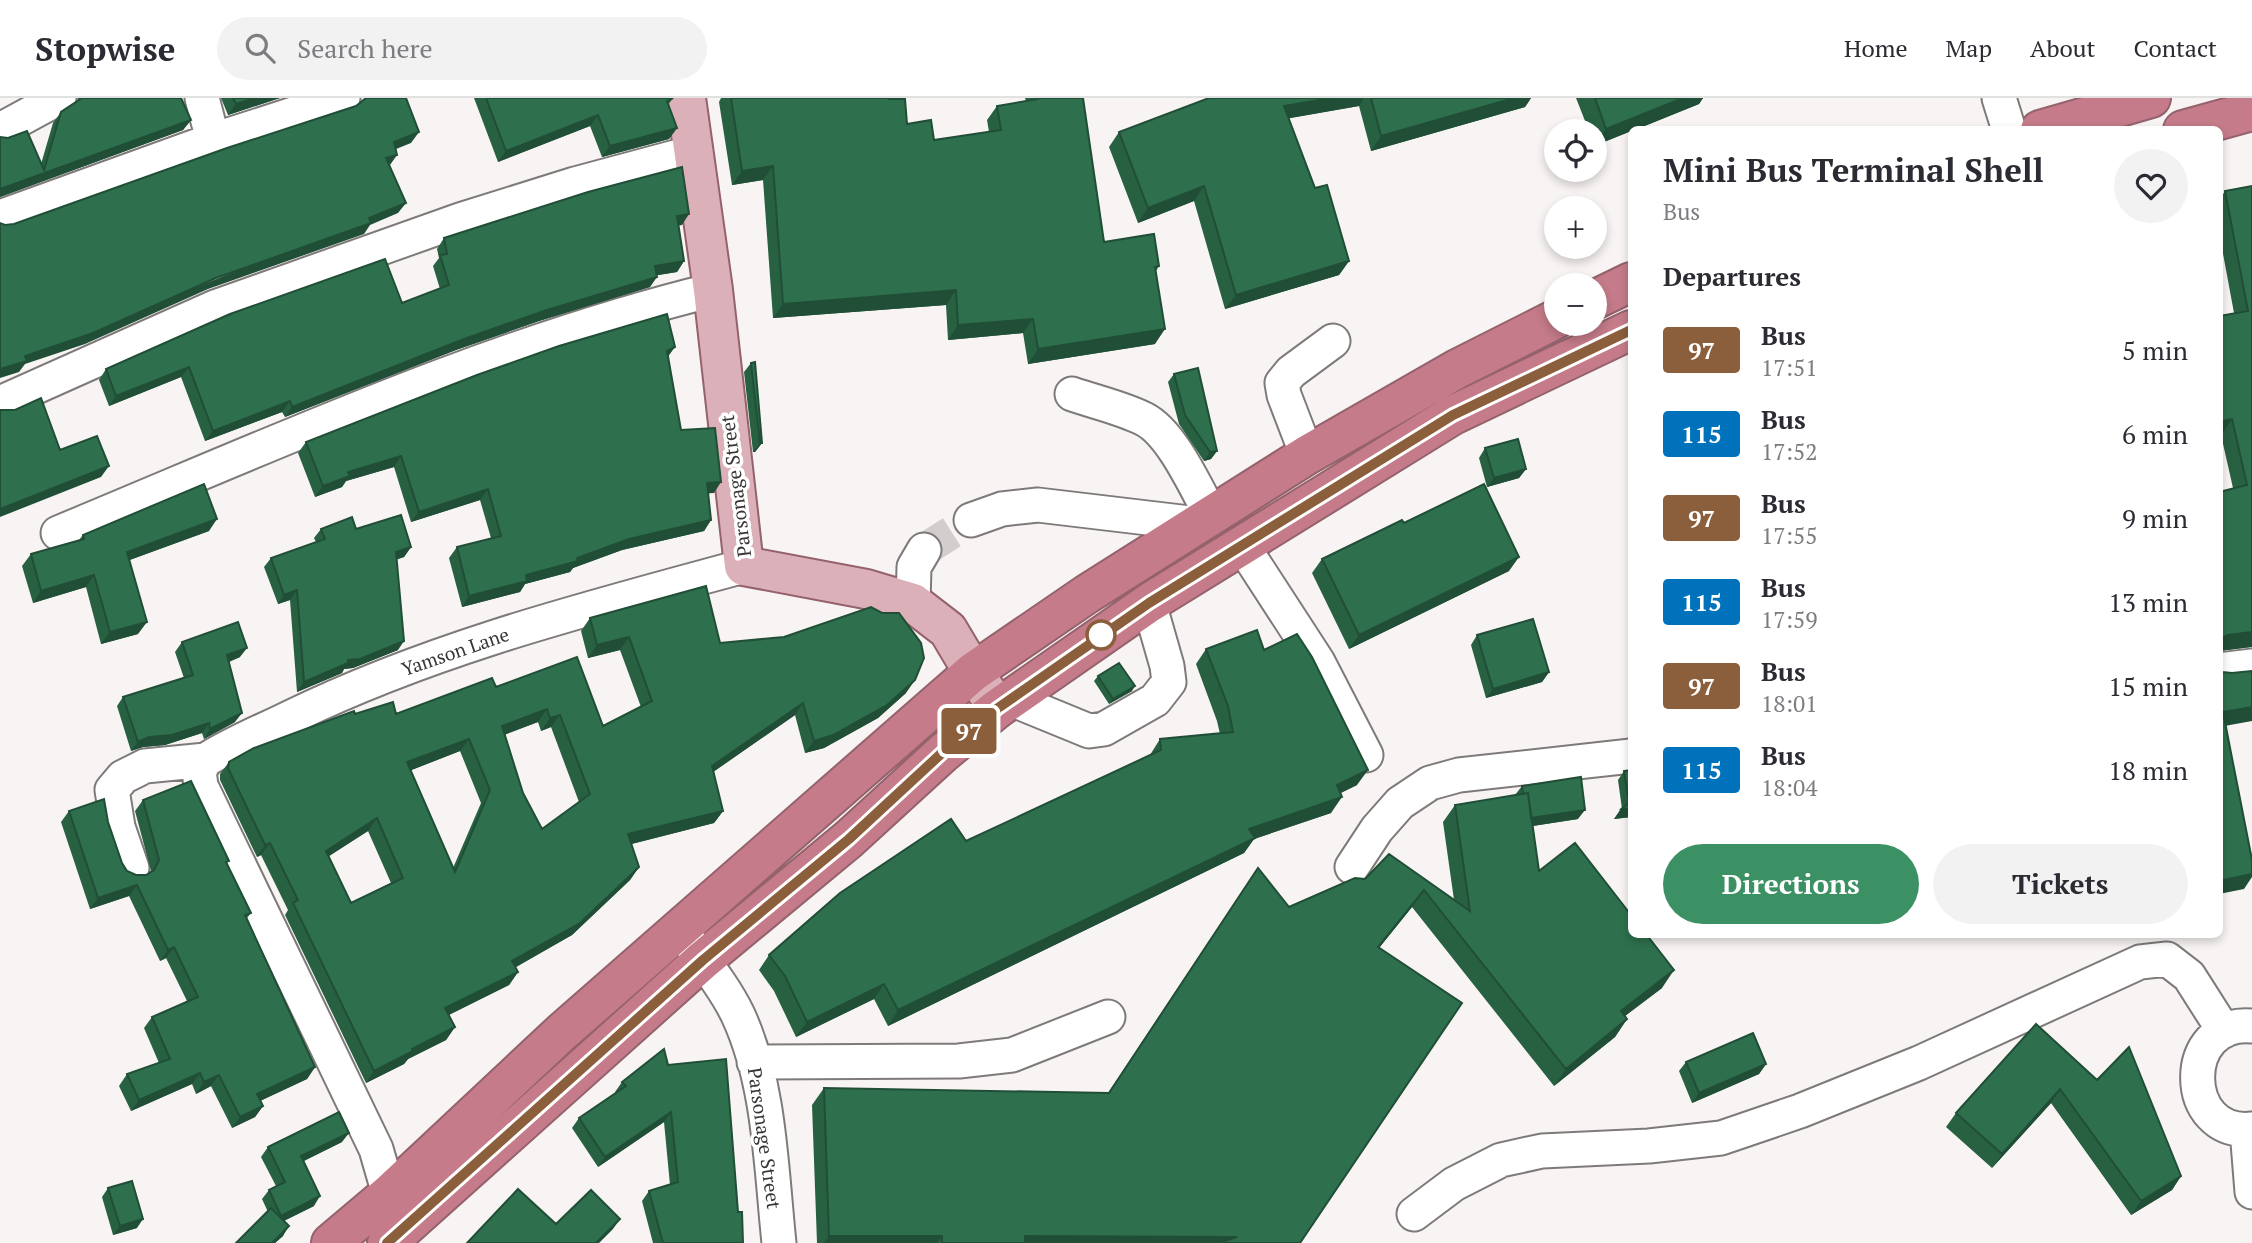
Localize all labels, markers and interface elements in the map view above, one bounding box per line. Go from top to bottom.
search box [217,17,707,80]
text: Stopwise [35,27,175,70]
icon: search [241,29,279,67]
text: Search here [297,31,433,65]
text: Home [1844,32,1908,64]
text: Map [1946,32,1992,64]
text: About [2030,32,2096,64]
text: Contact [2134,32,2217,64]
map controls [1544,119,1607,336]
button: locate [1544,119,1607,182]
text: Mini Bus Terminal Shell [1663,148,2044,191]
button: heart [2114,149,2188,223]
button: + [1544,196,1607,259]
text: Bus [1663,196,1700,227]
text: Departures [1663,259,1801,293]
button: − [1544,273,1607,336]
text: Bus [1761,318,1806,352]
text: 5 min [2122,333,2188,367]
text: 97 [1688,334,1715,366]
text: 17:51 [1761,352,1818,383]
text: Bus [1761,402,1806,436]
street label: Parsonage Street [714,414,756,558]
text: 6 min [2122,417,2188,451]
text: 115 [1681,418,1722,450]
text: 17:52 [1761,436,1818,467]
text: Bus [1761,486,1806,520]
text: 9 min [2122,501,2188,535]
text: 97 [1688,502,1715,534]
text: 17:55 [1761,520,1818,551]
text: Bus [1761,570,1806,604]
text: 13 min [2108,585,2188,619]
text: 115 [1681,586,1722,618]
text: 17:59 [1761,604,1818,635]
unlabelled marker [1086,620,1116,650]
street label: Yamson Lane [398,621,512,681]
text: Bus [1761,654,1806,688]
text: 15 min [2108,669,2188,703]
text: 97 [1688,670,1715,702]
text: 18:01 [1761,688,1818,719]
line badge: 97 [937,708,1000,754]
text: 97 [955,715,983,747]
text: Bus [1761,738,1806,772]
text: 18 min [2108,753,2188,787]
text: 115 [1681,754,1722,786]
text: 18:04 [1761,772,1818,803]
button: Directions [1663,844,1919,924]
button: Tickets [1933,844,2188,924]
street label: Parsonage Street [743,1066,787,1210]

